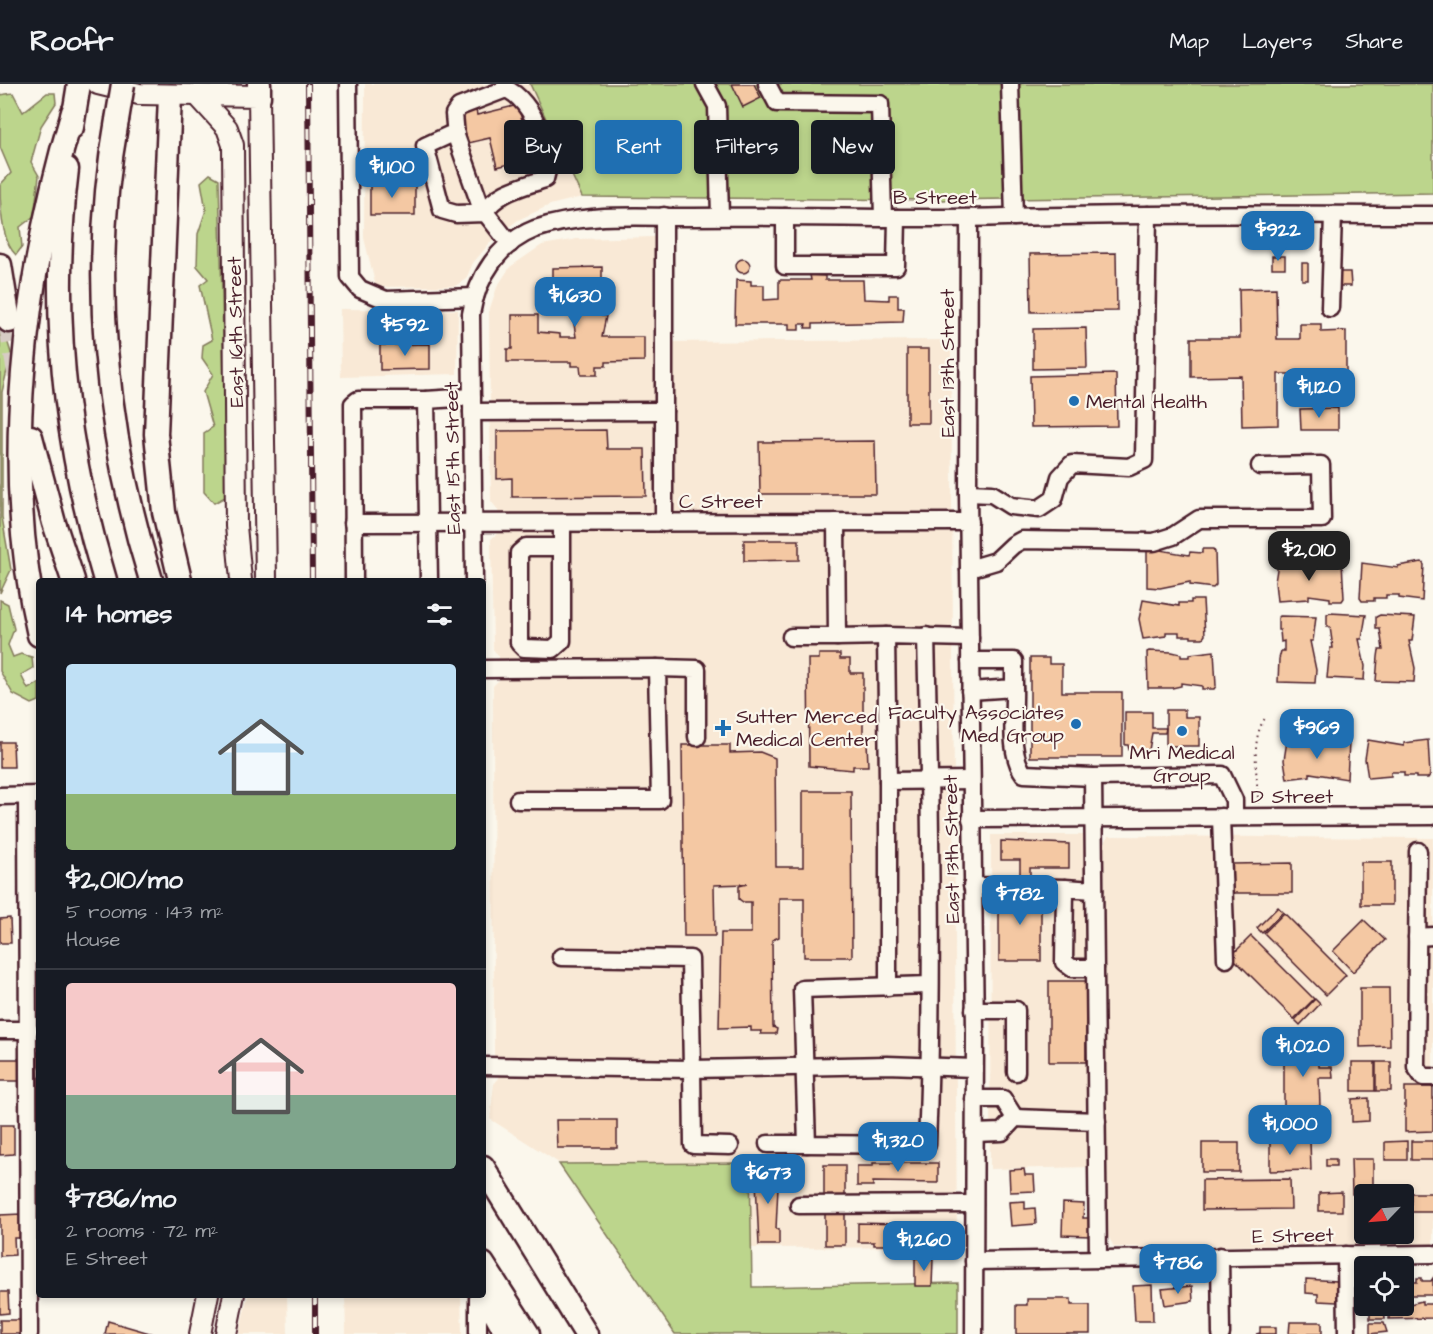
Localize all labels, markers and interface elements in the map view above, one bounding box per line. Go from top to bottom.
text: Roofr [30,22,114,61]
text: Map [1169,27,1209,56]
text: Layers [1242,27,1312,56]
text: Share [1345,27,1403,56]
chip: Buy [504,120,583,174]
chip: Rent [595,120,682,174]
chip: Filters [694,120,799,174]
chip: New [811,120,895,174]
pin: $1,100 [343,148,441,199]
text: $1,100 [369,153,415,181]
street label: B Street [893,184,977,212]
pin: $922 [1242,211,1314,262]
text: $922 [1255,216,1301,244]
street label: East 16th Street [221,256,251,408]
pin: $1,630 [526,277,624,328]
text: $1,630 [549,282,601,310]
street label: East 13th Street [934,289,962,437]
pin: $592 [369,306,441,357]
text: $592 [381,311,429,339]
pin: $1,120 [1270,368,1368,419]
text: $1,120 [1297,373,1341,401]
street label: East 15th Street [438,381,468,534]
place label: Mental Health [1086,388,1207,416]
marker: Mental Health [1067,394,1081,408]
street label: C Street [679,488,763,516]
pin: $2,010 [1260,531,1358,582]
text: $2,010 [1282,536,1336,564]
text: 14 homes [66,596,172,632]
icon: filters [423,598,456,631]
place label: Faculty Associates Med Group [888,699,1064,750]
icon: home [207,703,315,811]
place label: Sutter Merced Medical Center [736,703,877,754]
pin: $969 [1281,709,1353,760]
text: $969 [1294,714,1340,742]
marker: Faculty Associates Med Group [1069,717,1083,731]
marker: Sutter Merced Medical Center [714,719,732,737]
marker: Mri Medical Group [1175,724,1189,738]
place label: Mri Medical Group [1129,739,1235,790]
street label: East 13th Street [937,774,967,924]
street label: D Street [1251,783,1333,811]
text: $2,010/mo [66,862,183,898]
pin: $782 [984,875,1056,926]
text: $782 [996,880,1044,908]
text: 5 rooms · 143 m² [66,898,224,926]
text: House [66,926,120,954]
icon: home [207,1022,315,1130]
pin: $1,020 [1254,1027,1352,1078]
text: $1,020 [1276,1032,1330,1060]
pin: $1,000 [1241,1105,1339,1156]
text: $1,000 [1262,1110,1318,1138]
pin: $1,320 [849,1122,947,1173]
text: $1,320 [872,1127,924,1155]
pin: $673 [732,1154,804,1205]
text: $673 [745,1159,791,1187]
text: $786/mo [66,1181,176,1217]
north arrow [1354,1184,1414,1244]
map controls [1354,1184,1414,1316]
text: 2 rooms · 72 m² [66,1217,218,1245]
pin: $1,260 [875,1221,973,1272]
street label: E Street [1252,1221,1334,1251]
text: $1,260 [897,1226,951,1254]
pin: $786 [1142,1244,1214,1295]
text: E Street [66,1245,148,1273]
text: $786 [1154,1249,1202,1277]
button: locate [1354,1256,1414,1316]

